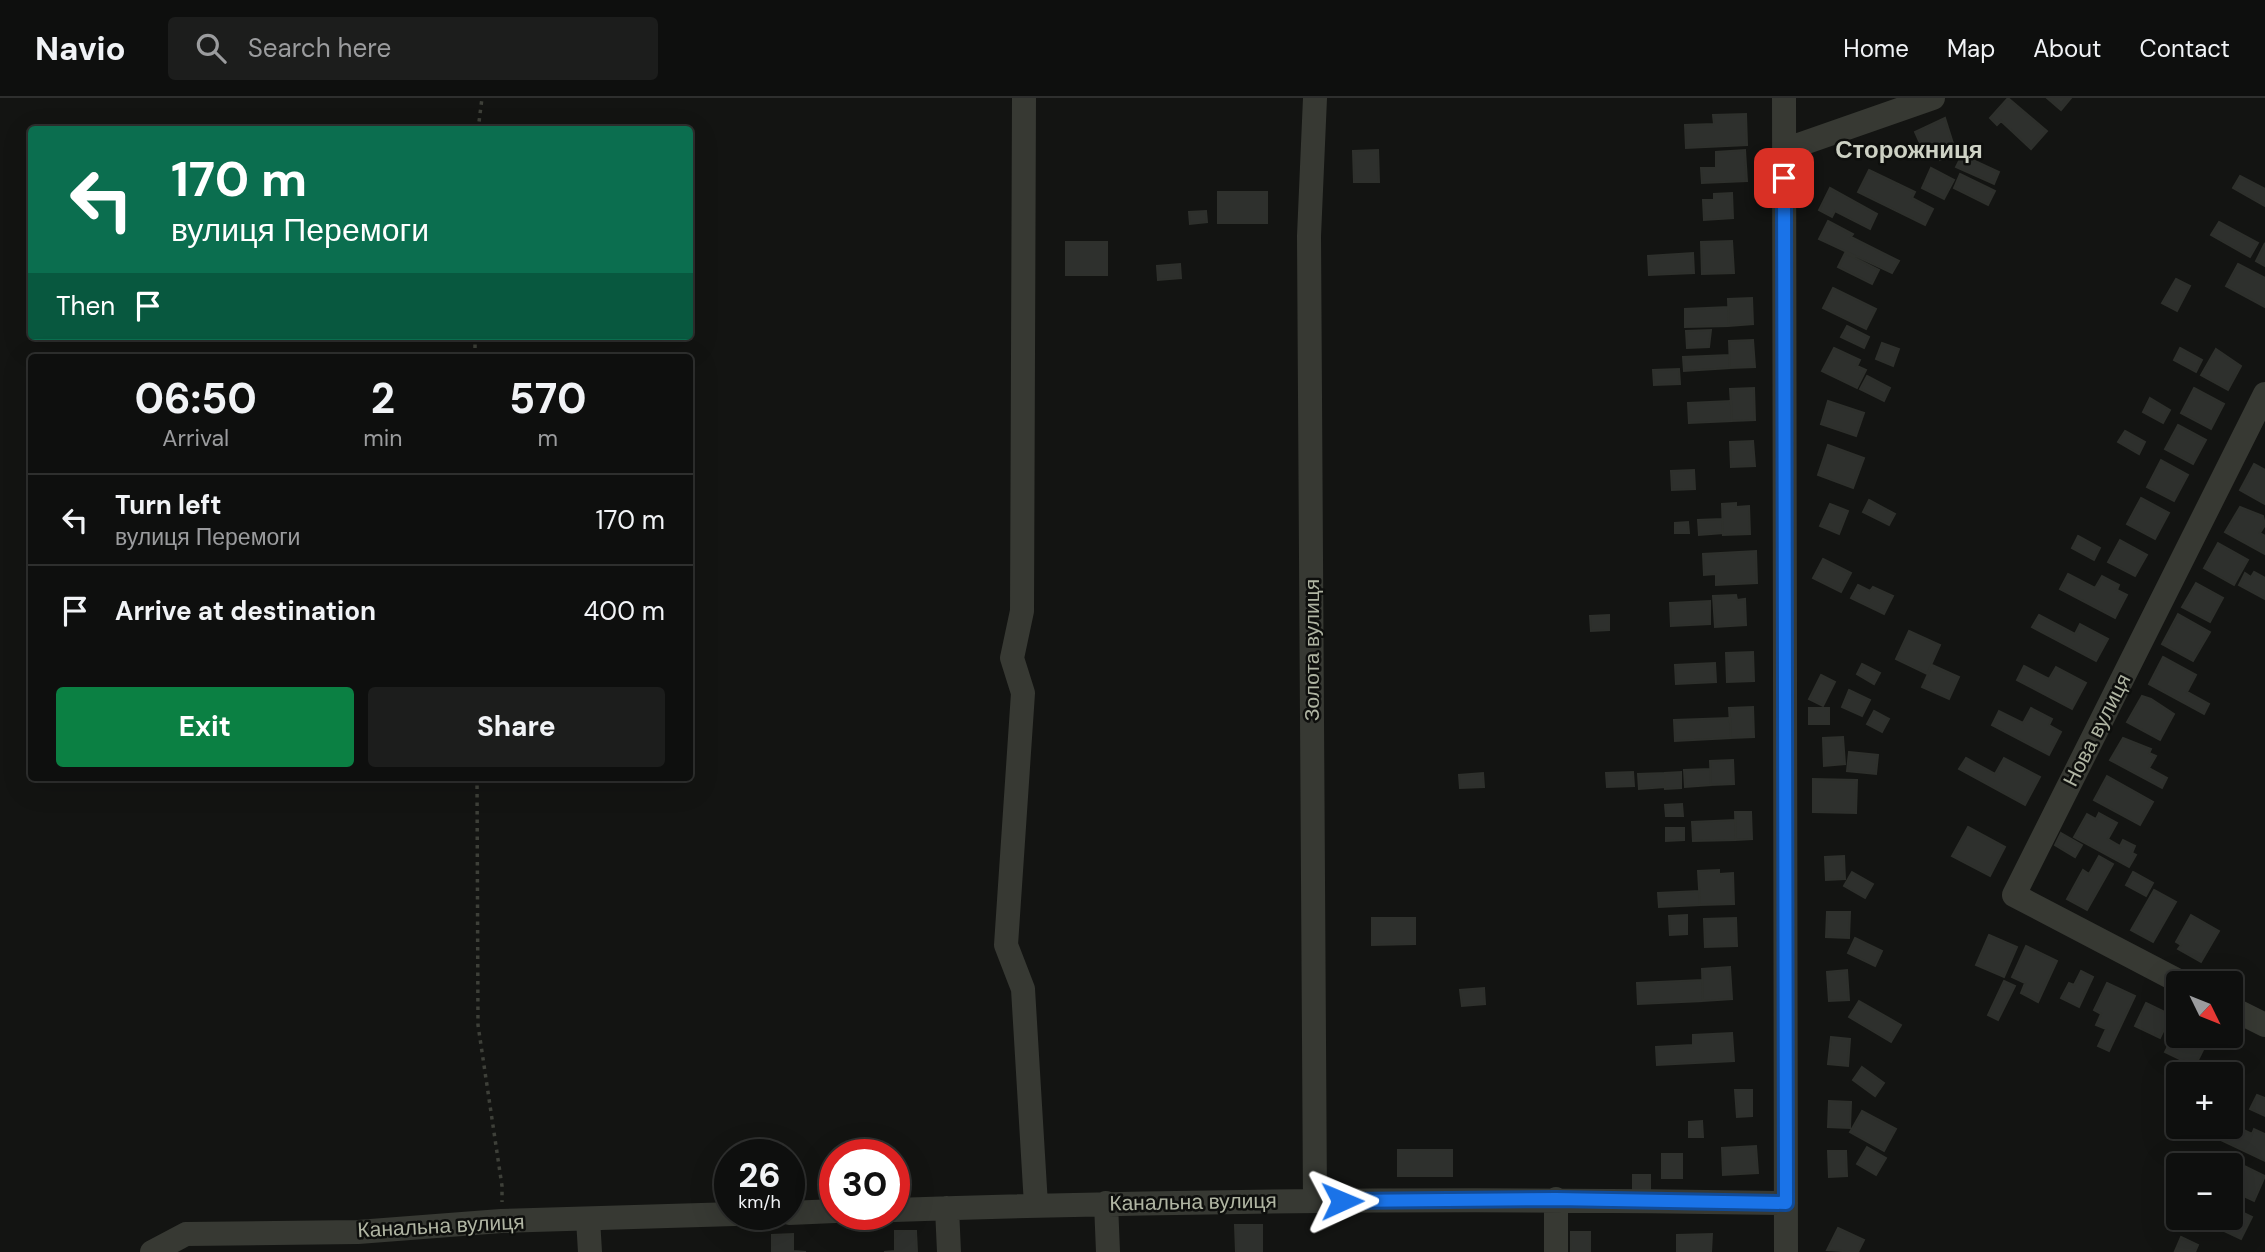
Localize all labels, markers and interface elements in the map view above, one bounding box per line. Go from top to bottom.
search box [168,17,658,80]
text: Navio [35,27,126,70]
icon: search [192,29,230,67]
text: Search here [248,31,391,65]
text: Home [1843,33,1909,64]
text: Map [1947,33,1995,64]
text: About [2033,33,2102,64]
text: Contact [2140,33,2230,64]
district label: Сторожниця [1835,134,1983,165]
text: 170 m [171,147,307,211]
pin [1754,148,1814,208]
icon: left [56,154,147,245]
icon: arrive [1765,159,1803,197]
text: вулиця Перемоги [171,209,429,251]
icon: arrive [129,287,167,325]
text: Then [56,289,115,323]
text: 06:50 [134,371,257,426]
text: 2 [371,371,395,426]
text: 570 [509,371,587,426]
text: Arrival [162,423,229,453]
text: min [363,423,403,453]
text: m [538,423,558,453]
text: Turn left [115,488,222,522]
icon: left [56,501,94,539]
text: 170 m [596,503,665,537]
text: вулиця Перемоги [115,522,300,552]
street label: Золота вулиця [1298,579,1326,721]
icon: arrive [56,592,94,630]
text: Arrive at destination [115,594,376,628]
text: 400 m [584,594,665,628]
street label: Нова вулиця [2057,669,2137,791]
button: Exit [56,687,354,767]
button: Share [368,687,665,767]
north arrow [2166,971,2244,1048]
map controls [2166,971,2243,1230]
button: + [2166,1062,2243,1139]
speed limit sign: 30 [819,1139,910,1230]
text: 26 [738,1152,781,1198]
button: − [2166,1153,2243,1230]
position arrow [1305,1164,1379,1238]
street label: Канальна вулиця [1109,1187,1277,1217]
text: km/h [738,1190,781,1214]
street label: Канальна вулиця [357,1208,525,1244]

